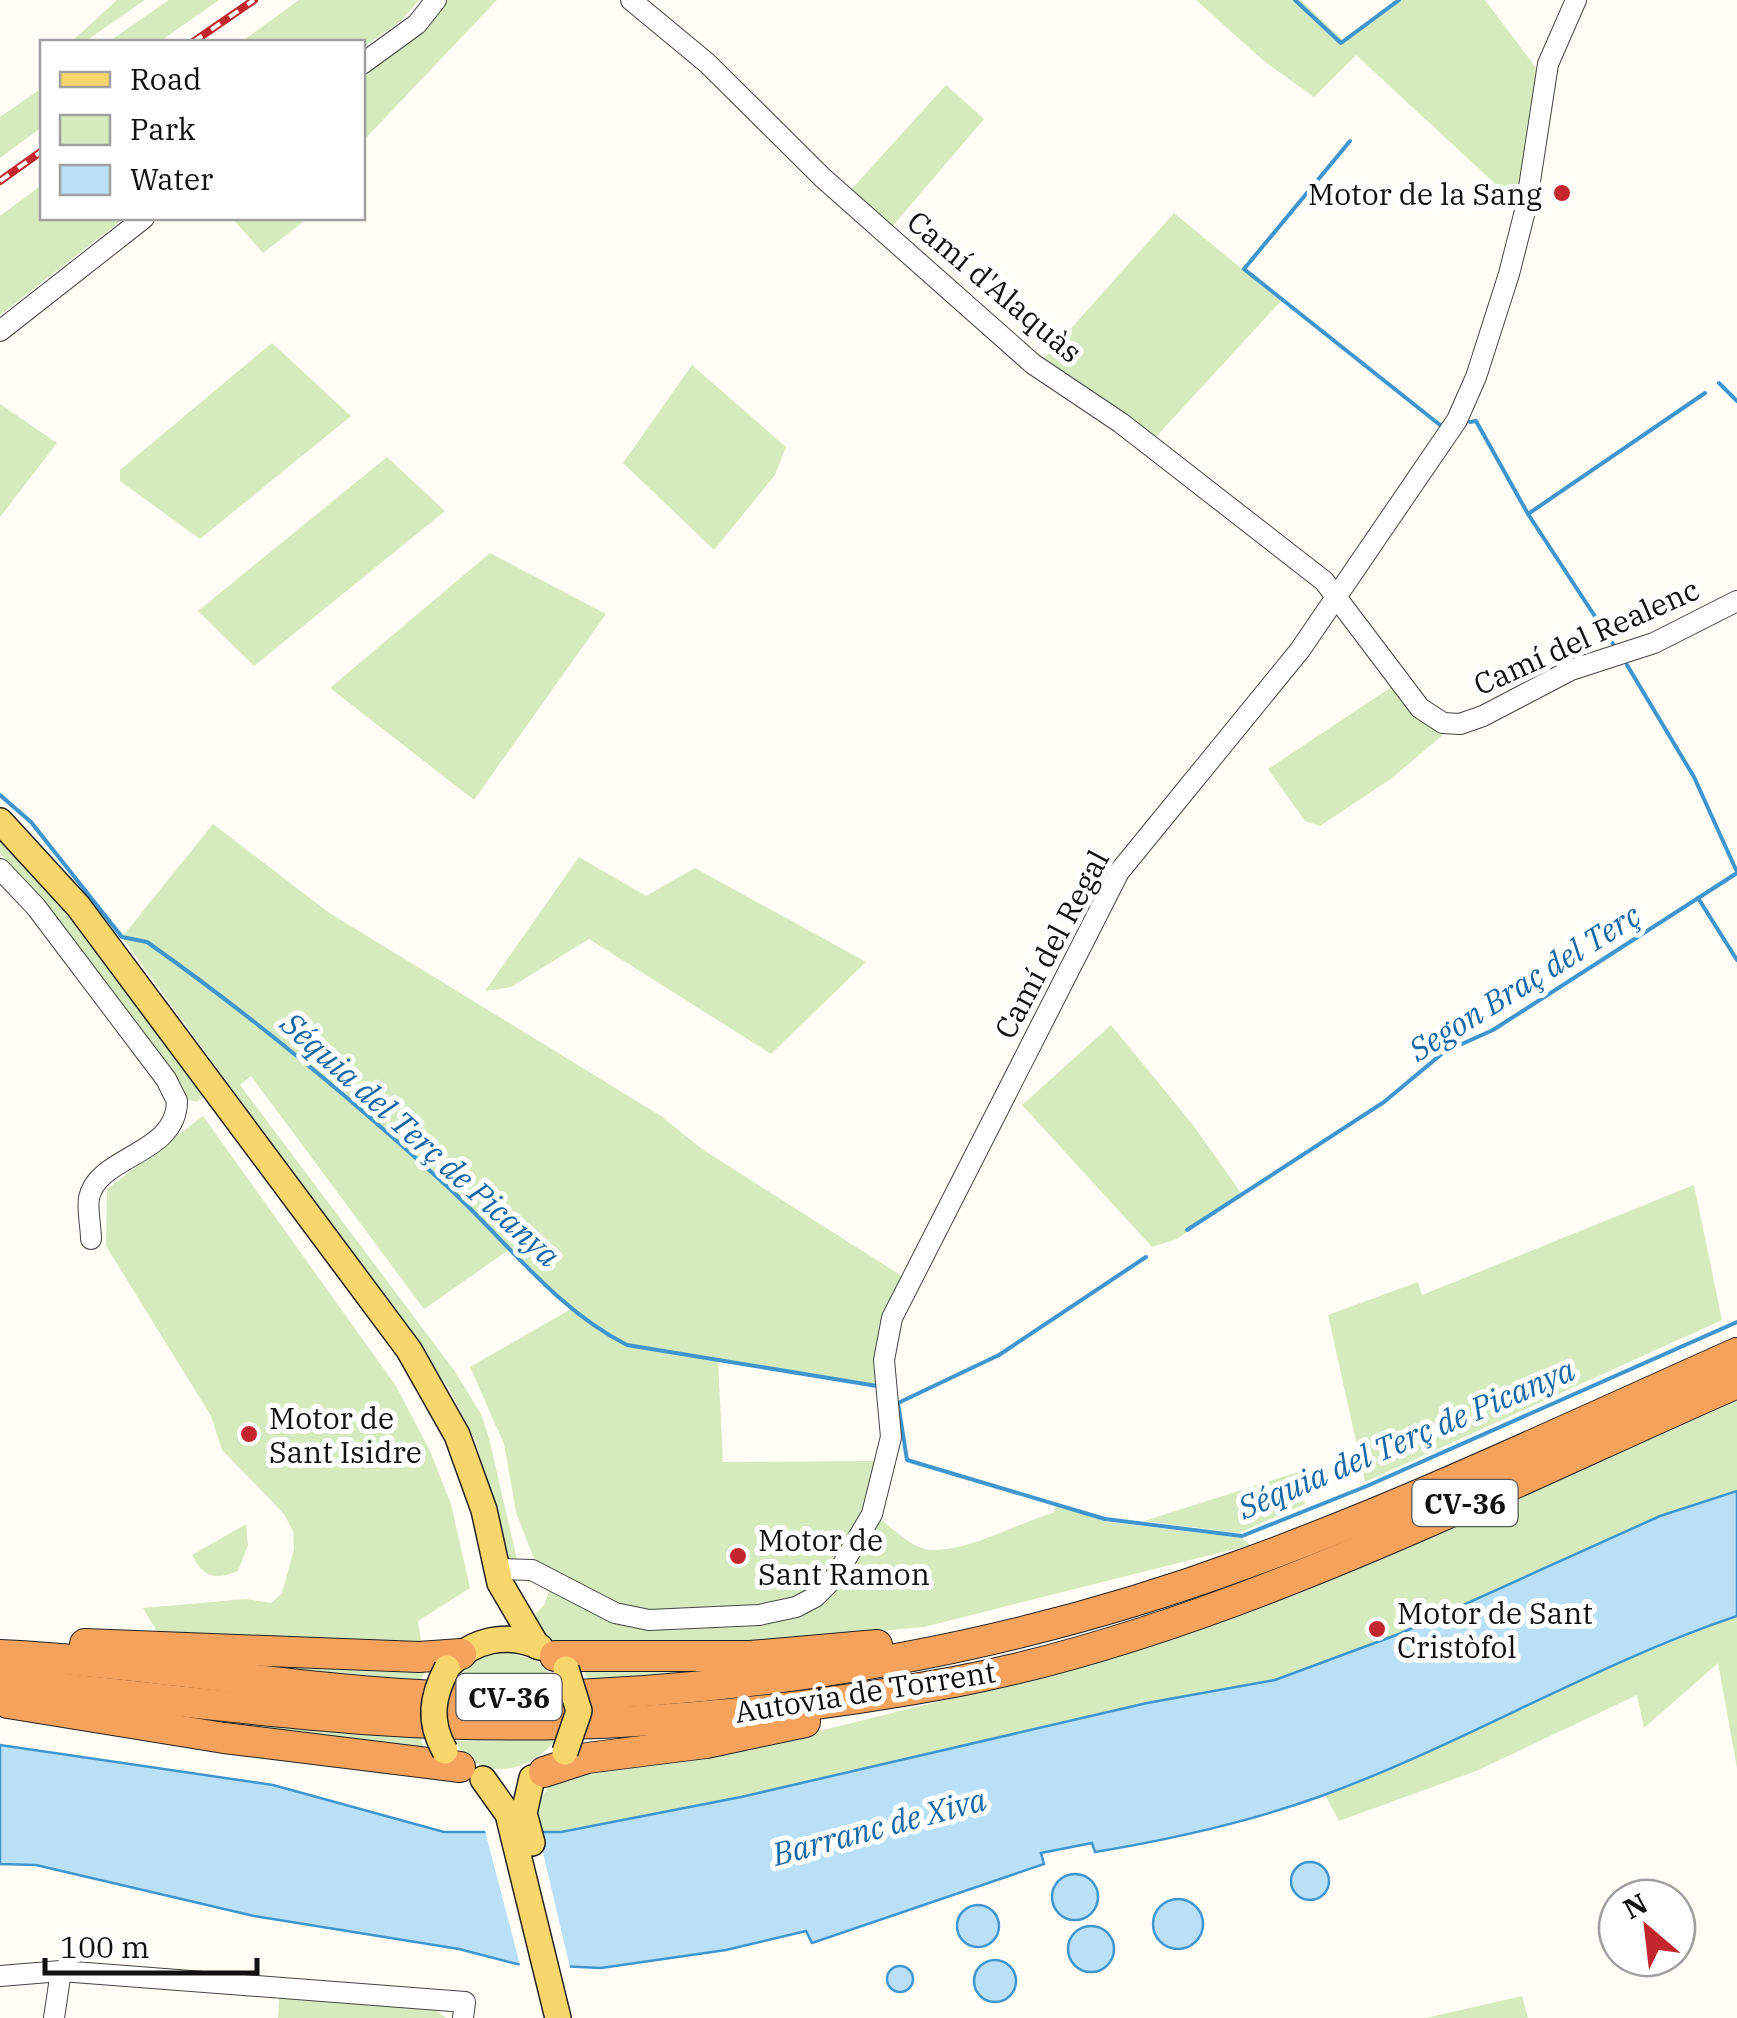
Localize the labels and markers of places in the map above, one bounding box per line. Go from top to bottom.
place label: Motor de la Sang [1308,174,1542,213]
marker: Motor de la Sang [1551,182,1573,204]
place label: Motor de Sant Isidre [269,1398,422,1471]
marker: Motor de Sant Isidre [238,1423,260,1445]
place label: Motor de Sant Ramon [758,1520,930,1593]
marker: Motor de Sant Ramon [727,1545,749,1567]
place label: Motor de Sant Cristòfol [1397,1593,1593,1666]
marker: Motor de Sant Cristòfol [1366,1618,1388,1640]

